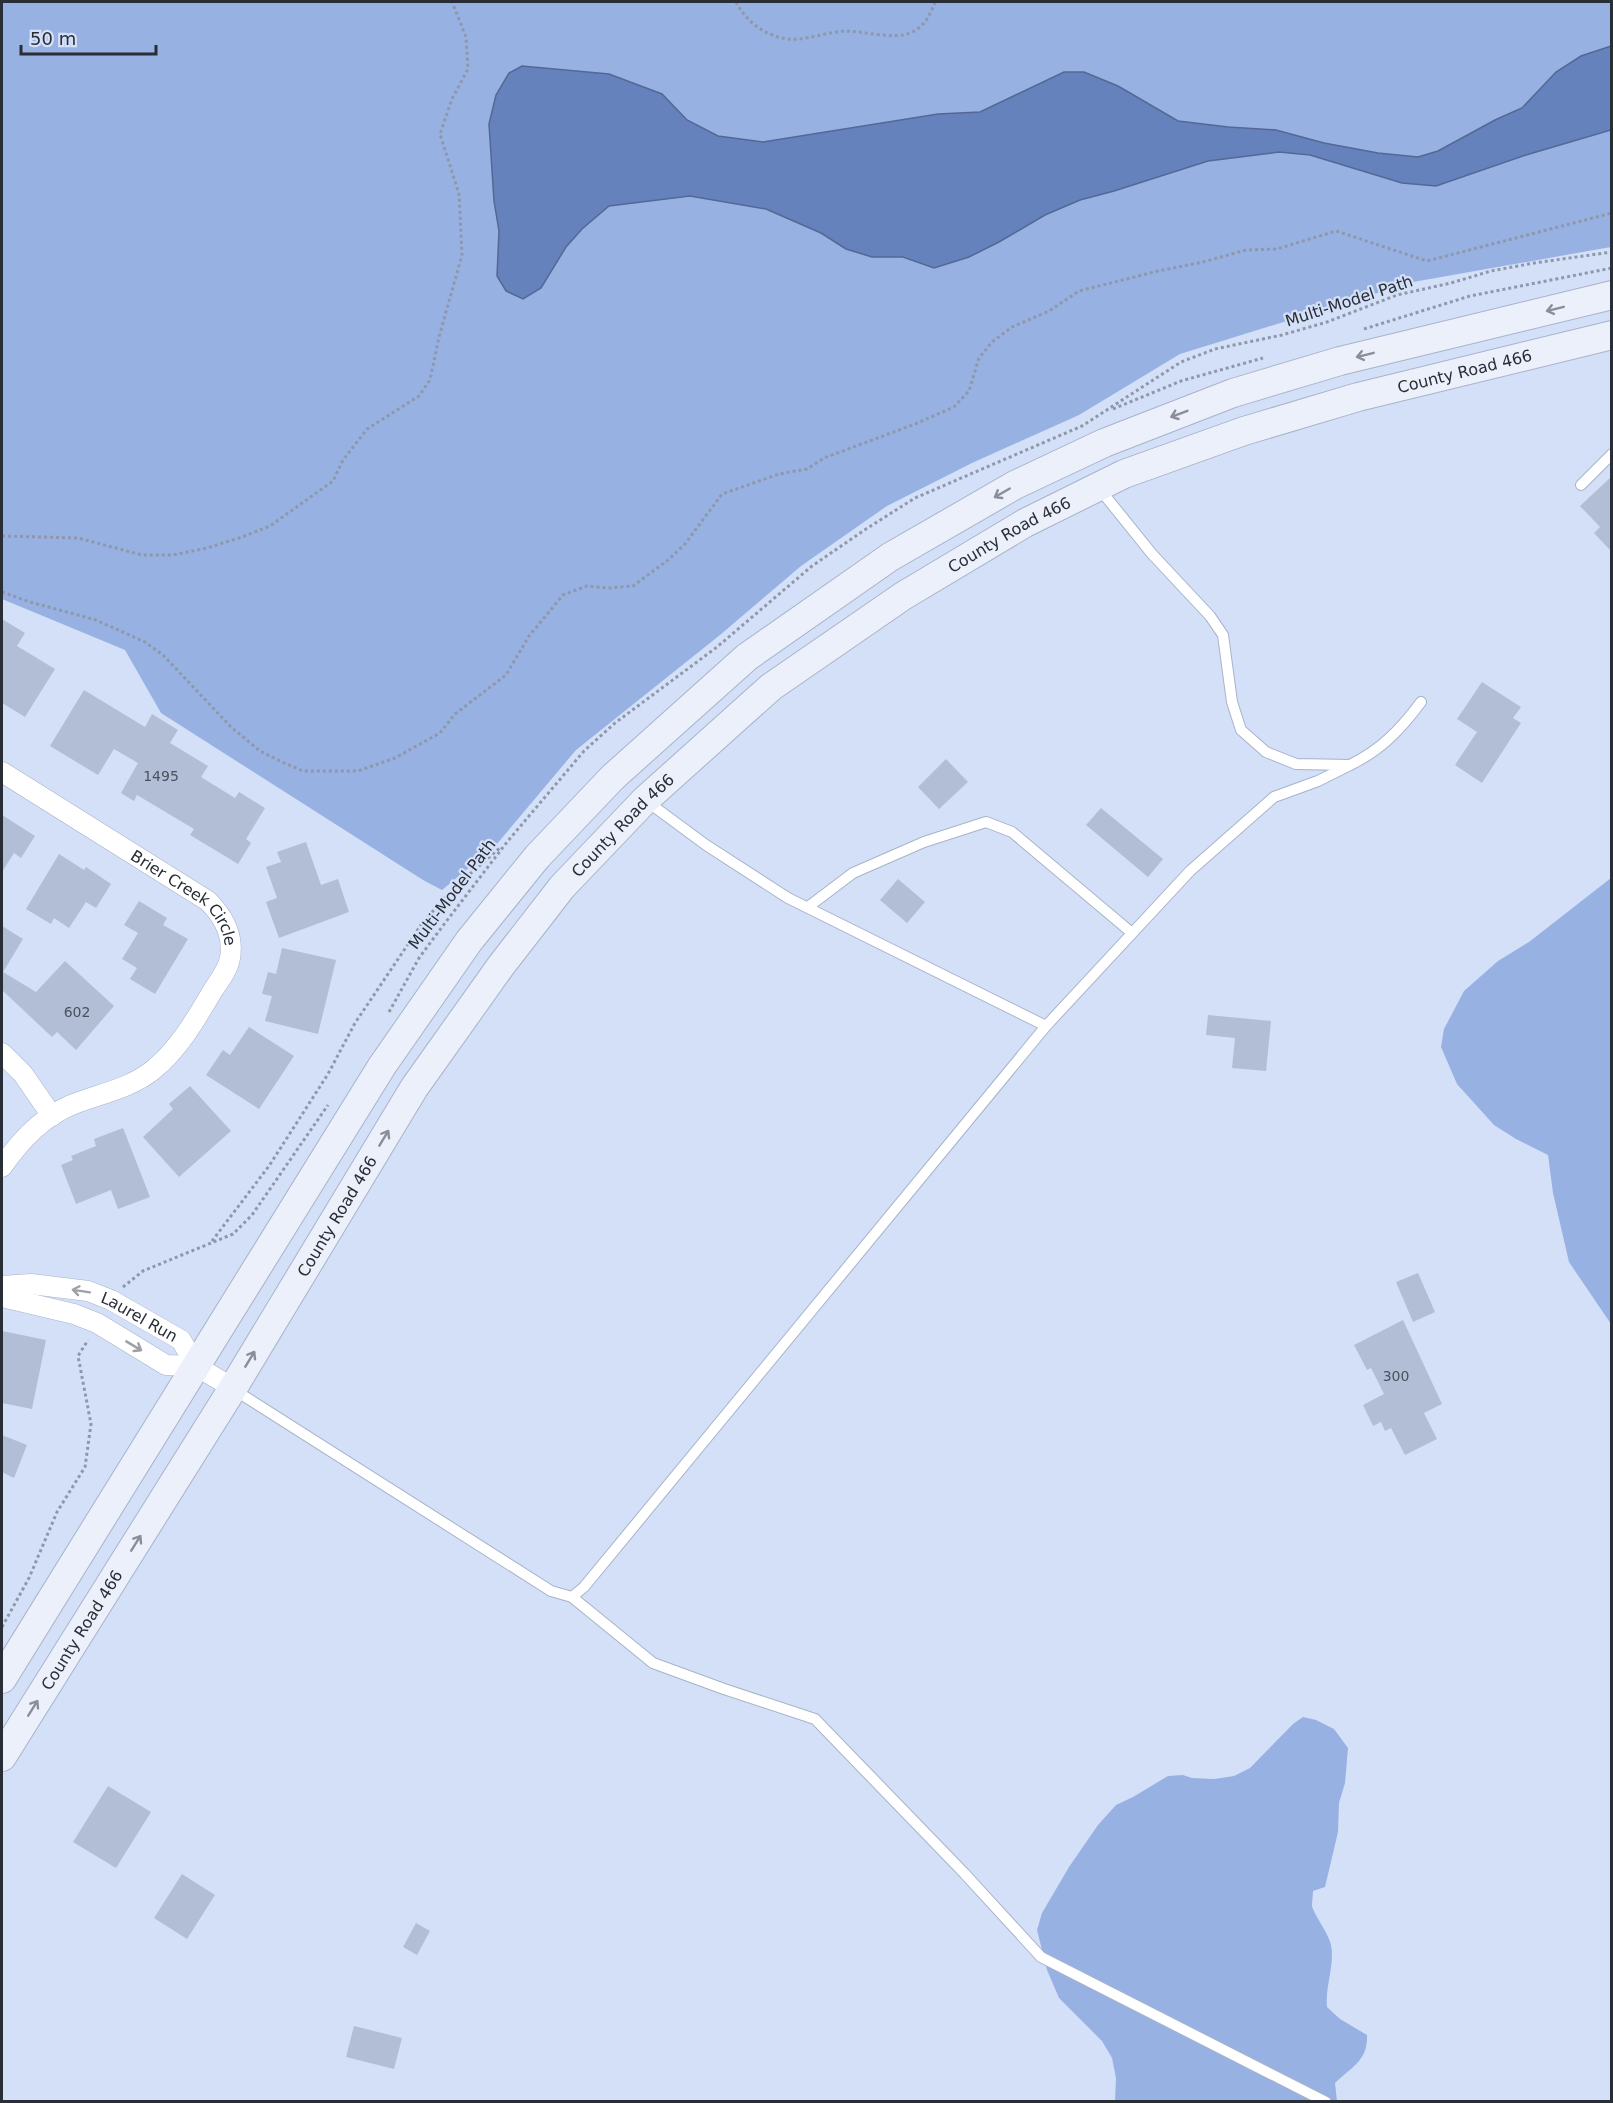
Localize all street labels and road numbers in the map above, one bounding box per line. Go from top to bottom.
street label: Multi-Model Path [1283,271,1415,331]
street label: County Road 466 [1395,345,1534,397]
street label: County Road 466 [944,492,1074,577]
street label: County Road 466 [567,769,678,881]
street label: Multi-Model Path [404,835,500,953]
street label: Brier Creek Circle [128,846,240,947]
street label: County Road 466 [293,1152,380,1280]
street label: Laurel Run [98,1288,181,1346]
street label: County Road 466 [37,1566,126,1693]

